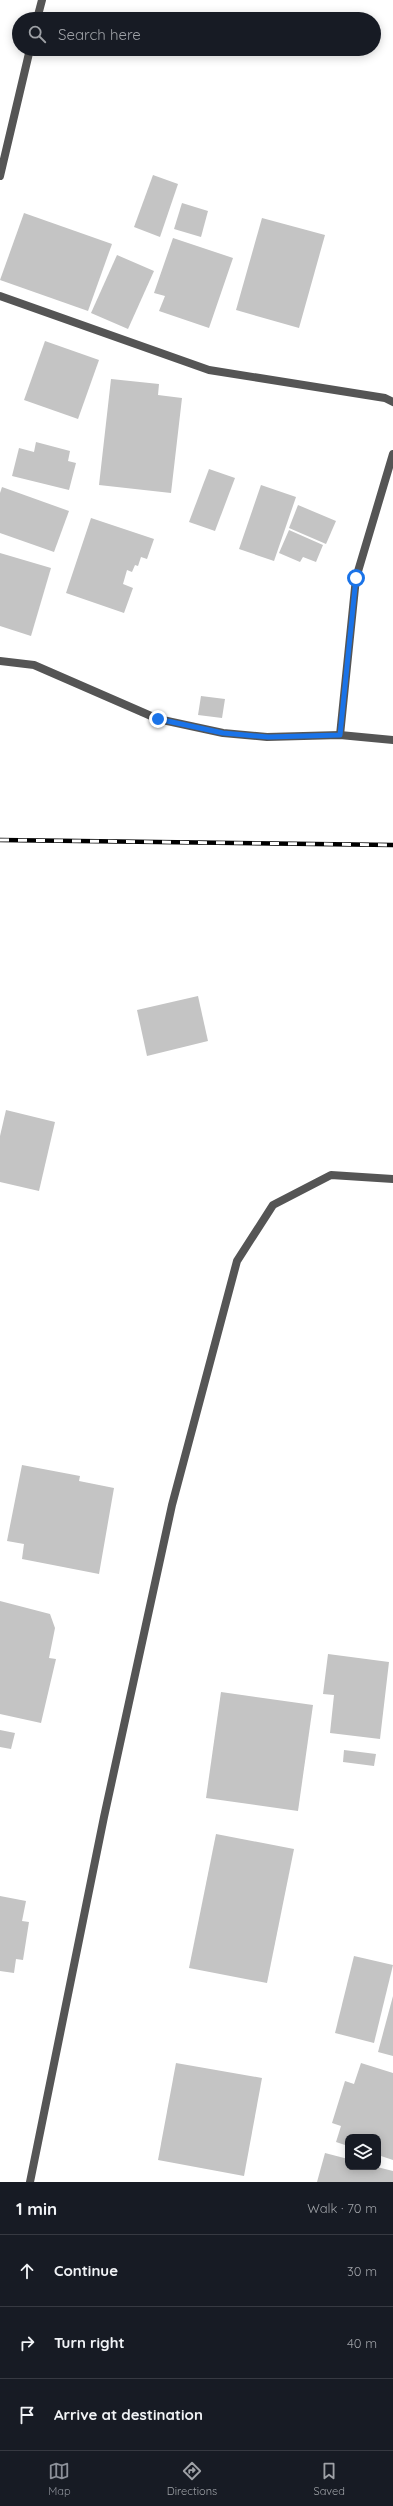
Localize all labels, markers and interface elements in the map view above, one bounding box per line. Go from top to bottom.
search box [12,12,381,56]
icon: search [26,23,48,45]
text: Search here [58,25,141,44]
route start [347,569,365,587]
route end [149,710,167,728]
map controls [345,2134,381,2170]
button: layers [345,2134,381,2170]
text: 1 min [16,2198,57,2219]
text: Walk · 70 m [307,2200,377,2216]
icon: ahead [16,2260,38,2282]
text: Continue [54,2261,118,2280]
text: 30 m [347,2263,377,2279]
icon: right [16,2332,38,2354]
text: Turn right [54,2333,125,2352]
text: 40 m [347,2335,377,2351]
icon: arrive [16,2404,38,2426]
text: Arrive at destination [54,2405,203,2424]
tab: Map [48,2460,71,2498]
tab: Directions [167,2460,217,2498]
tab: Saved [313,2460,345,2498]

